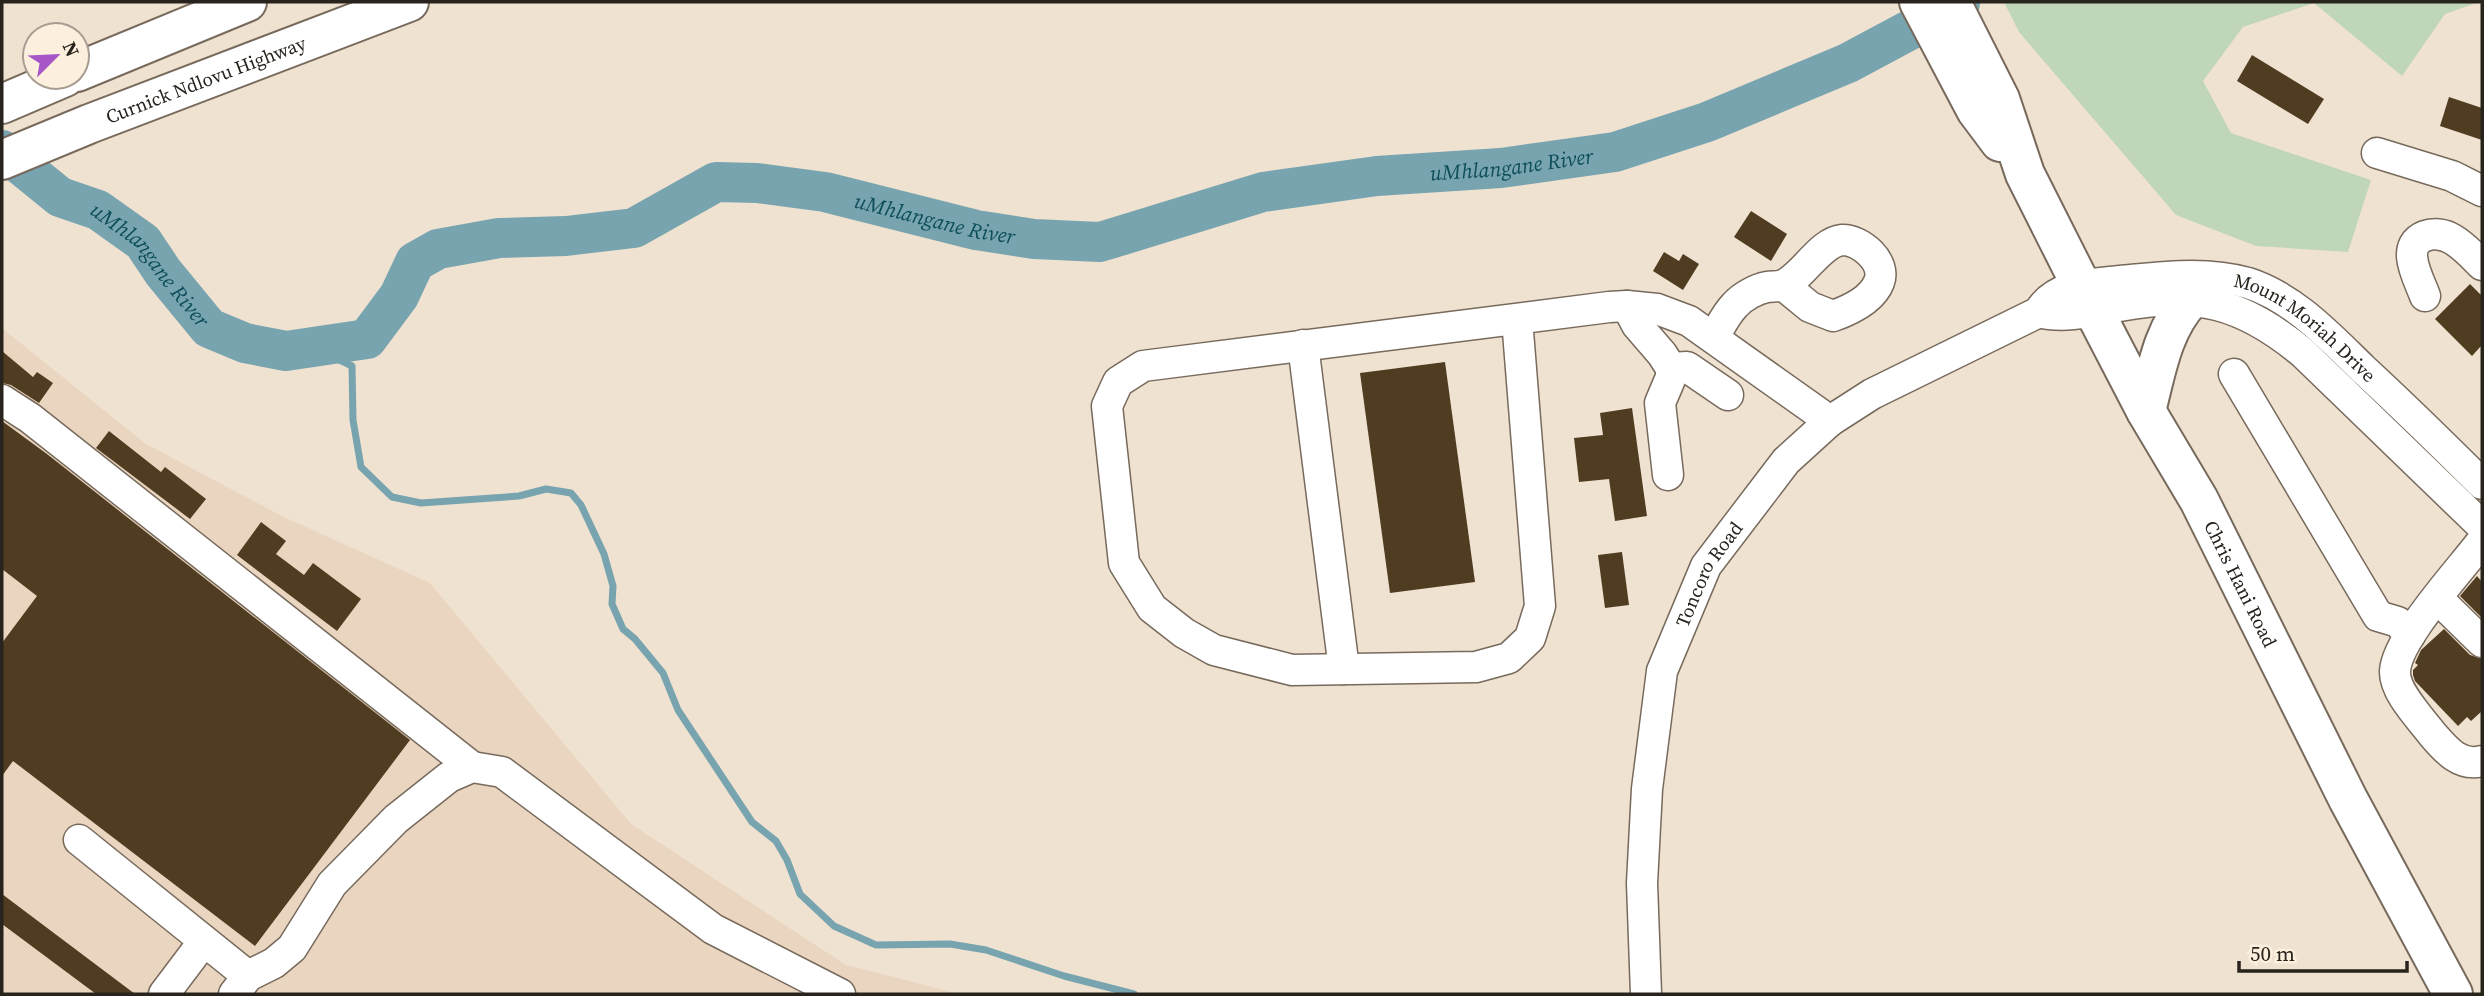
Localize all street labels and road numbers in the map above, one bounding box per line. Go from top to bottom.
street label: Curnick Ndlovu Highway [102,29,310,130]
street label: Mount Moriah Drive [2231,267,2382,388]
street label: Toncoro Road [1669,516,1748,631]
street label: Chris Hani Road [2198,516,2283,652]

